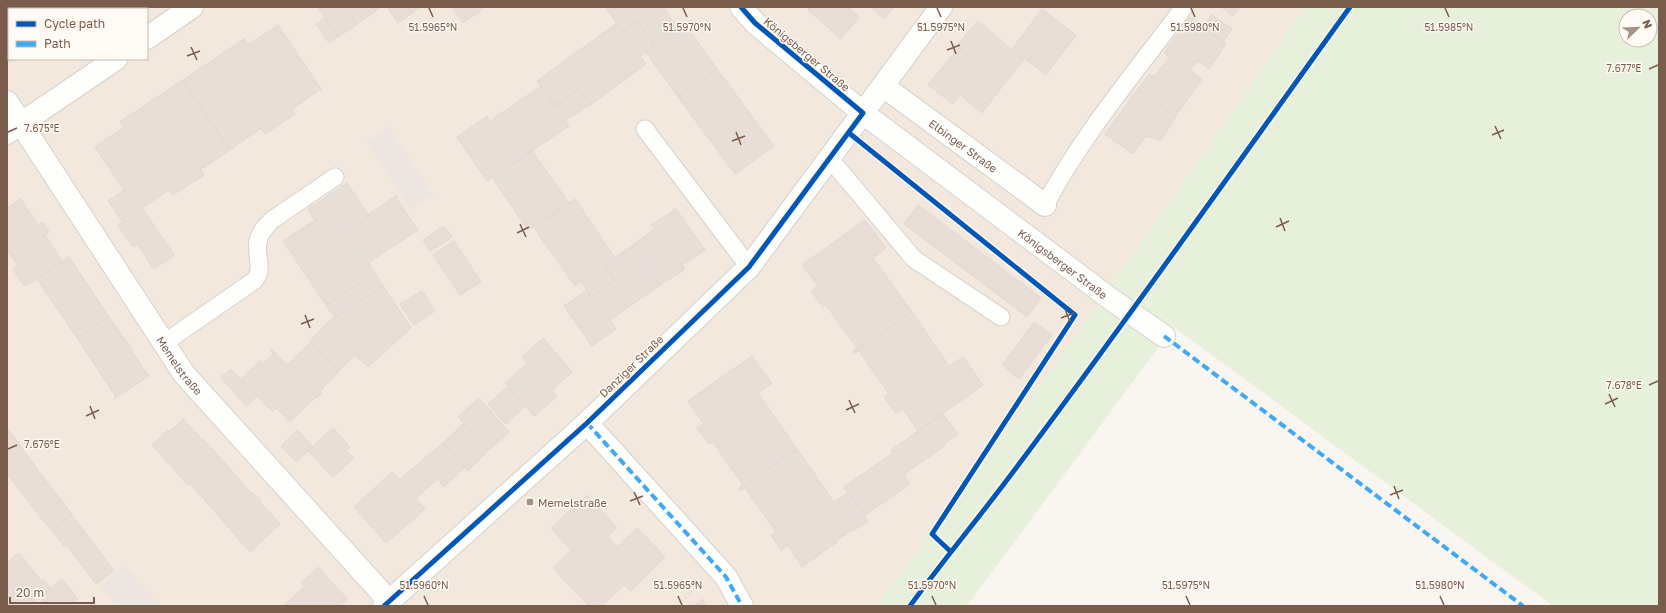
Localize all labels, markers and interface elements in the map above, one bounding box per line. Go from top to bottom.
legend [8,8,148,60]
north arrow [1618,8,1658,48]
street label: Königsberger Straße [761,14,853,94]
text: Cycle path [44,16,105,31]
text: N [1640,18,1655,30]
text: 51.5965°N [409,21,457,33]
text: 51.5970°N [663,21,711,33]
text: 51.5975°N [917,21,965,33]
text: 51.5980°N [1170,21,1220,33]
text: 51.5985°N [1425,21,1473,33]
text: Path [44,36,71,51]
text: 7.677°E [1607,62,1641,74]
street label: Elbinger Straße [927,116,1000,175]
text: 7.675°E [24,122,60,134]
street label: Königsberger Straße [1016,226,1110,301]
street label: Danziger Straße [596,332,666,400]
street label: Memelstraße [155,334,206,397]
text: 7.678°E [1606,379,1642,391]
text: 7.676°E [24,438,60,450]
place label: Memelstraße [538,496,607,509]
marker: Memelstraße [525,497,535,507]
scale bar [10,579,94,605]
text: 51.5960°N [399,579,449,591]
text: 51.5965°N [654,579,702,591]
text: 51.5970°N [908,579,956,591]
text: 51.5975°N [1162,579,1210,591]
text: 51.5980°N [1415,579,1465,591]
text: 20 m [16,585,44,600]

